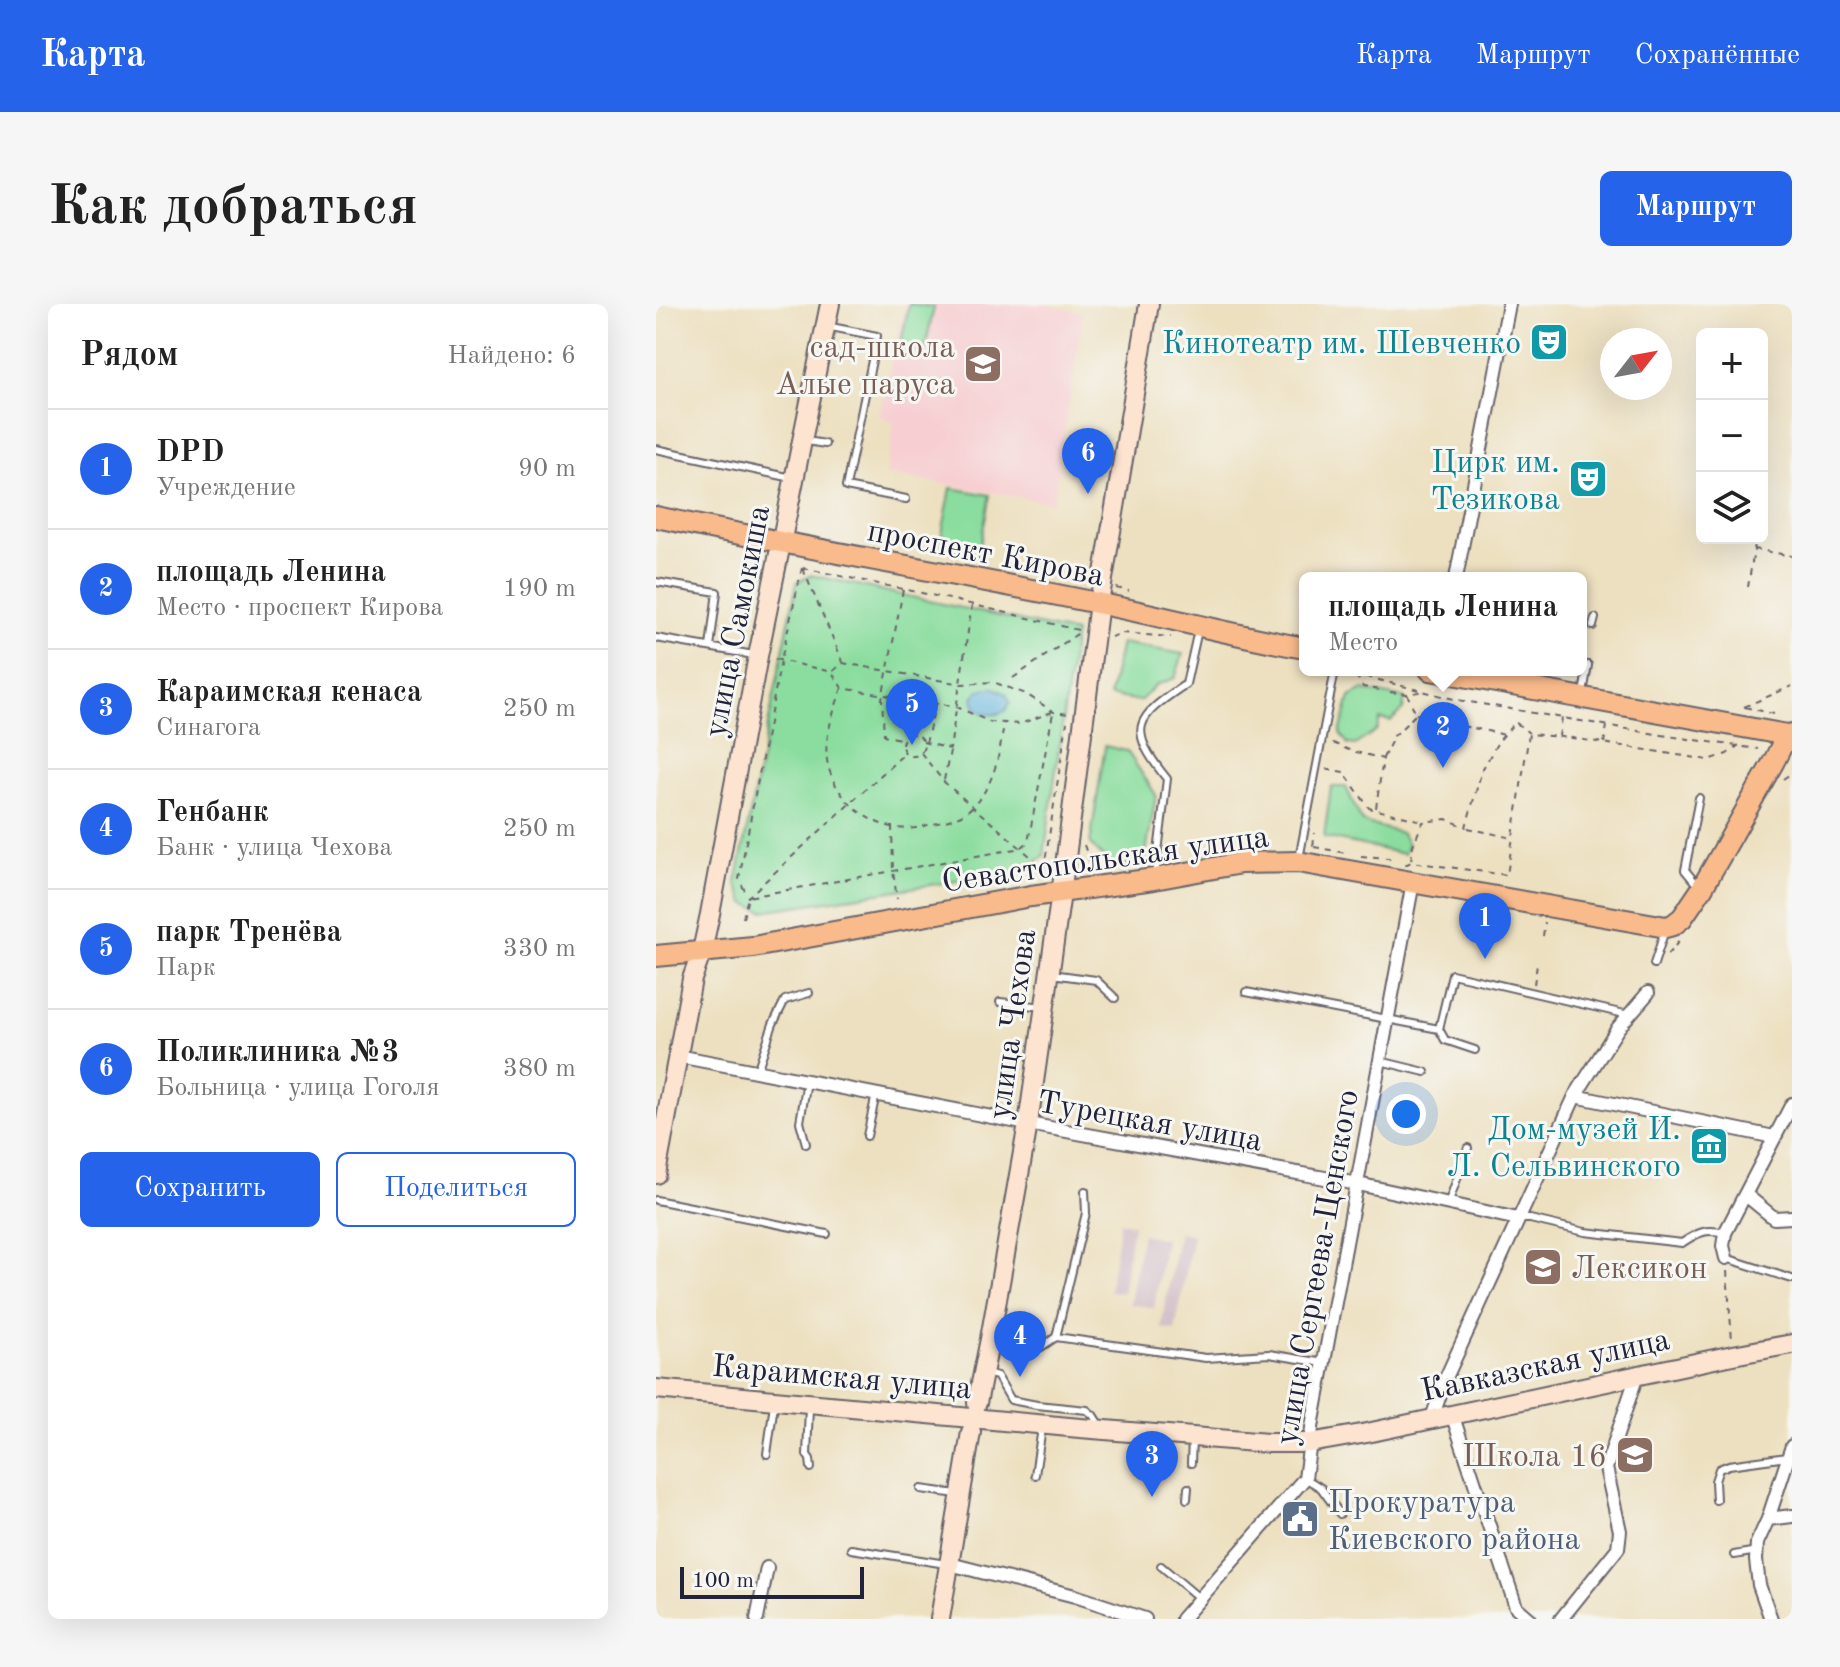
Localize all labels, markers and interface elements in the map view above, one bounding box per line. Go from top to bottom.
text: Карта [40,37,146,75]
text: Карта [1356,42,1432,70]
text: Маршрут [1476,42,1591,70]
text: Сохранённые [1635,42,1800,70]
button: Маршрут [1600,171,1792,246]
text: Как добраться [48,180,418,236]
theatre icon: Кинотеатр им. Шевченко [1528,321,1570,363]
north arrow [1600,328,1672,400]
map controls [1696,328,1768,544]
button: + [1696,328,1768,400]
place label: Кинотеатр им. Шевченко [1162,329,1521,361]
place label: сад-школа Алые паруса [775,333,955,402]
text: Рядом [80,339,179,373]
text: Найдено: 6 [447,343,576,369]
school or university icon: сад-школа Алые паруса [962,343,1004,385]
button: − [1696,400,1768,472]
pin: 6 [1062,428,1114,494]
text: DPD [156,438,224,468]
place label: Цирк им. Тезикова [1430,448,1560,517]
text: 1 [98,456,114,482]
text: 90 m [518,456,576,482]
theatre icon: Цирк им. Тезикова [1567,458,1609,500]
button: layers [1696,472,1768,544]
text: Учреждение [156,475,296,501]
street label: улица Самокиша [701,503,777,740]
street label: проспект Кирова [864,516,1107,594]
text: площадь Ленина [156,558,386,588]
popup [1299,572,1587,676]
text: 2 [98,576,114,602]
text: 190 m [503,576,576,602]
text: площадь Ленина [1328,593,1558,623]
text: Место · проспект Кирова [156,595,443,621]
text: Место [1328,630,1398,656]
text: Караимская кенаса [156,678,422,708]
pin: 5 [886,679,938,745]
text: 3 [98,696,114,722]
text: 250 m [503,696,576,722]
pin: 2 [1417,702,1469,768]
text: Синагога [156,715,261,741]
text: Генбанк [156,798,269,828]
text: 4 [98,816,114,842]
text: 250 m [503,816,576,842]
street label: Севастопольская улица [940,822,1271,900]
text: Банк · улица Чехова [156,835,392,861]
pin: 1 [1459,893,1511,959]
text: парк Тренёва [156,918,342,948]
street label: улица Чехова [985,927,1043,1122]
text: 5 [98,936,114,962]
text: 330 m [503,936,576,962]
text: Парк [156,955,216,981]
text: Поликлиника №3 [156,1038,399,1068]
text: 6 [98,1056,114,1082]
text: 380 m [503,1056,576,1082]
text: Больница · улица Гоголя [156,1075,440,1101]
street label: Турецкая улица [1034,1087,1265,1159]
street label: улица Сергеева-Ценского [1272,1087,1366,1448]
your location [1386,1094,1426,1134]
place label: Дом-музей И. Л. Сельвинского [1447,1115,1681,1184]
museum icon: Дом-музей И. Л. Сельвинского [1688,1125,1730,1167]
button: Сохранить [80,1152,320,1227]
button: Поделиться [336,1152,576,1227]
school or university icon: Лексикон [1522,1246,1564,1288]
place label: Лексикон [1571,1254,1707,1286]
pin: 4 [994,1311,1046,1377]
street label: Кавказская улица [1418,1325,1673,1409]
street label: Караимская улица [711,1352,973,1406]
pin: 3 [1126,1431,1178,1497]
school or university icon: Школа 16 [1614,1434,1656,1476]
place label: Школа 16 [1462,1442,1607,1474]
place label: Прокуратура Киевского района [1328,1488,1581,1557]
public building icon: Прокуратура Киевского района [1279,1498,1321,1540]
scale bar [680,1563,864,1599]
text: 100 m [692,1570,754,1592]

